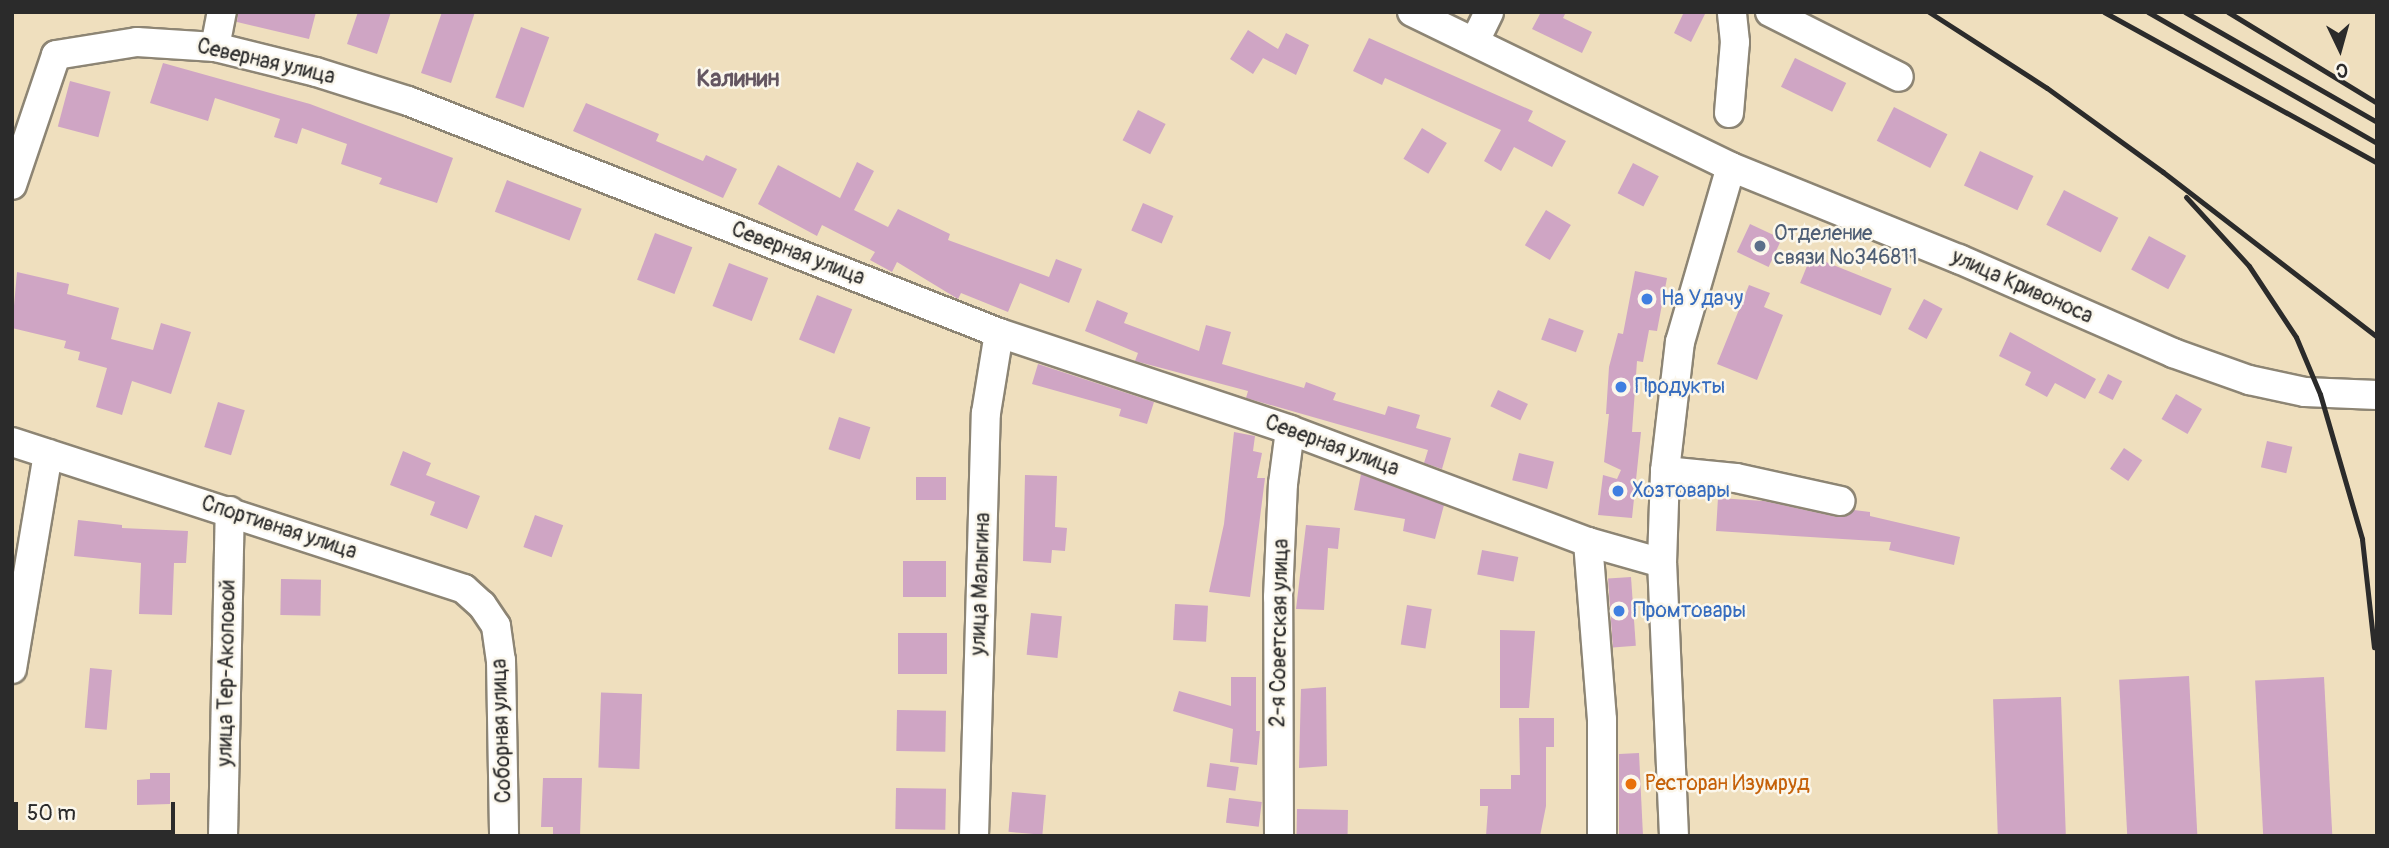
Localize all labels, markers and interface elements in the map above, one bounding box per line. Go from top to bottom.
north arrow [2305,14,2375,84]
street label: Северная улица [195,34,337,90]
text: С [2335,57,2349,82]
district label: Калинин [697,65,779,93]
street label: Северная улица [728,217,868,291]
place label: Отделение связи №346811 [1774,221,1917,271]
marker: Отделение связи №346811 [1752,238,1768,254]
street label: улица Кривоноса [1947,245,2097,329]
place label: На Удачу [1661,286,1743,312]
marker: На Удачу [1639,291,1655,307]
place label: Продукты [1635,374,1725,400]
marker: Продукты [1613,379,1629,395]
street label: Северная улица [1262,410,1402,482]
place label: Хозтовары [1632,478,1730,504]
marker: Хозтовары [1610,483,1626,499]
street label: Спортивная улица [198,491,360,565]
street label: улица Малыгина [966,512,996,656]
street label: 2-я Советская улица [1266,539,1294,727]
street label: улица Тер-Акоповой [213,579,241,767]
place label: Промтовары [1633,598,1746,624]
marker: Промтовары [1611,603,1627,619]
street label: Соборная улица [487,658,517,804]
place label: Ресторан Изумруд [1645,771,1810,797]
marker: Ресторан Изумруд [1623,776,1639,792]
scale bar [18,788,178,832]
text: 50 m [27,800,76,827]

